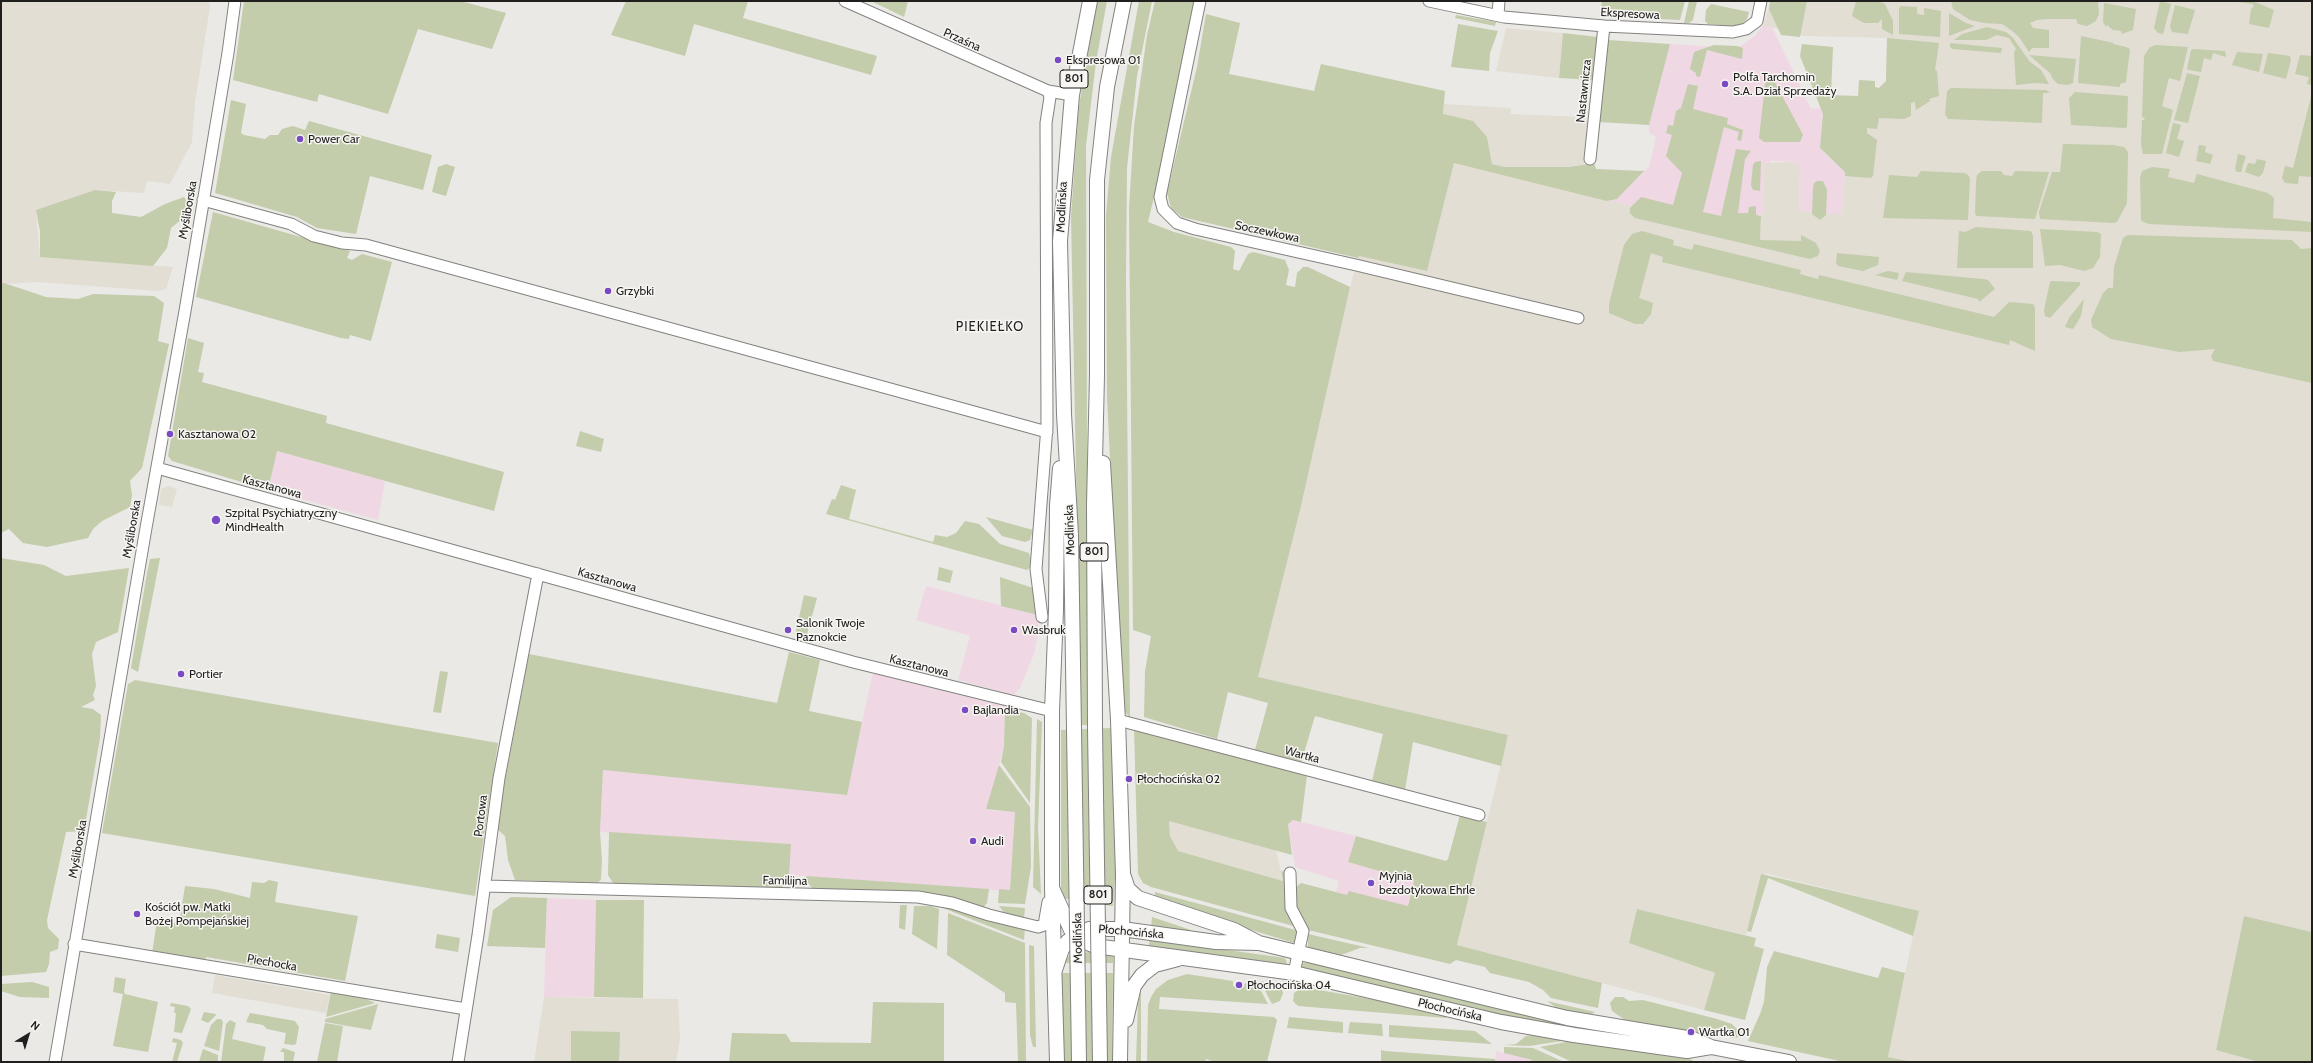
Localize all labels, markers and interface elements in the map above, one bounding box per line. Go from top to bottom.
street label: Ekspresowa [1600,5,1660,23]
street label: Przaśna [941,25,983,55]
place label: Ekspresowa 01 [1066,53,1140,67]
marker: Ekspresowa 01 [1053,55,1063,65]
street label: Nastawnicza [1574,59,1594,123]
road number: 801 [1060,70,1088,88]
place label: Polfa Tarchomin S.A. Dział Sprzedaży [1733,70,1836,98]
marker: Polfa Tarchomin S.A. Dział Sprzedaży [1720,79,1730,89]
place label: Power Car [308,132,359,146]
marker: Power Car [295,134,305,144]
street label: Myśliborska [176,180,200,240]
street label: Modlińska [1053,181,1071,233]
street label: Soczewkowa [1233,218,1301,246]
place label: Grzybki [616,284,654,298]
marker: Grzybki [603,286,613,296]
district label: PIEKIEŁKO [956,319,1024,335]
place label: Kasztanowa 02 [178,427,256,441]
marker: Kasztanowa 02 [165,429,175,439]
street label: Kasztanowa [241,472,303,502]
street label: Myśliborska [120,499,144,559]
street label: Modlińska [1062,504,1078,556]
place label: Szpital Psychiatryczny MindHealth [225,506,337,534]
marker: Szpital Psychiatryczny MindHealth [210,514,222,526]
road number: 801 [1080,543,1108,561]
street label: Kasztanowa [576,565,638,595]
place label: Salonik Twoje Paznokcie [796,616,865,644]
place label: Wasbruk [1022,623,1066,637]
marker: Salonik Twoje Paznokcie [783,625,793,635]
marker: Wasbruk [1009,625,1019,635]
street label: Kasztanowa [888,652,950,680]
place label: Portier [189,667,223,681]
marker: Portier [176,669,186,679]
place label: Bajlandia [973,703,1019,717]
marker: Bajlandia [960,705,970,715]
street label: Wartka [1283,743,1321,767]
place label: Płochocińska 02 [1137,772,1220,786]
marker: Płochocińska 02 [1124,774,1134,784]
street label: Portowa [471,794,491,838]
street label: Myśliborska [66,819,90,879]
place label: Audi [981,834,1004,848]
marker: Audi [968,836,978,846]
place label: Myjnia bezdotykowa Ehrle [1379,869,1475,897]
street label: Familijna [762,873,808,889]
marker: Myjnia bezdotykowa Ehrle [1366,878,1376,888]
road number: 801 [1084,886,1112,904]
place label: Kościół pw. Matki Bożej Pompejańskiej [145,900,249,928]
marker: Kościół pw. Matki Bożej Pompejańskiej [132,909,142,919]
street label: Modlińska [1070,912,1086,964]
street label: Płochocińska [1098,922,1164,942]
street label: Piechocka [246,952,298,974]
place label: Płochocińska 04 [1247,978,1331,992]
marker: Płochocińska 04 [1234,980,1244,990]
street label: Płochocińska [1416,996,1484,1024]
north arrow [8,1015,48,1055]
text: N [28,1018,43,1033]
place label: Wartka 01 [1699,1025,1750,1039]
marker: Wartka 01 [1686,1027,1696,1037]

